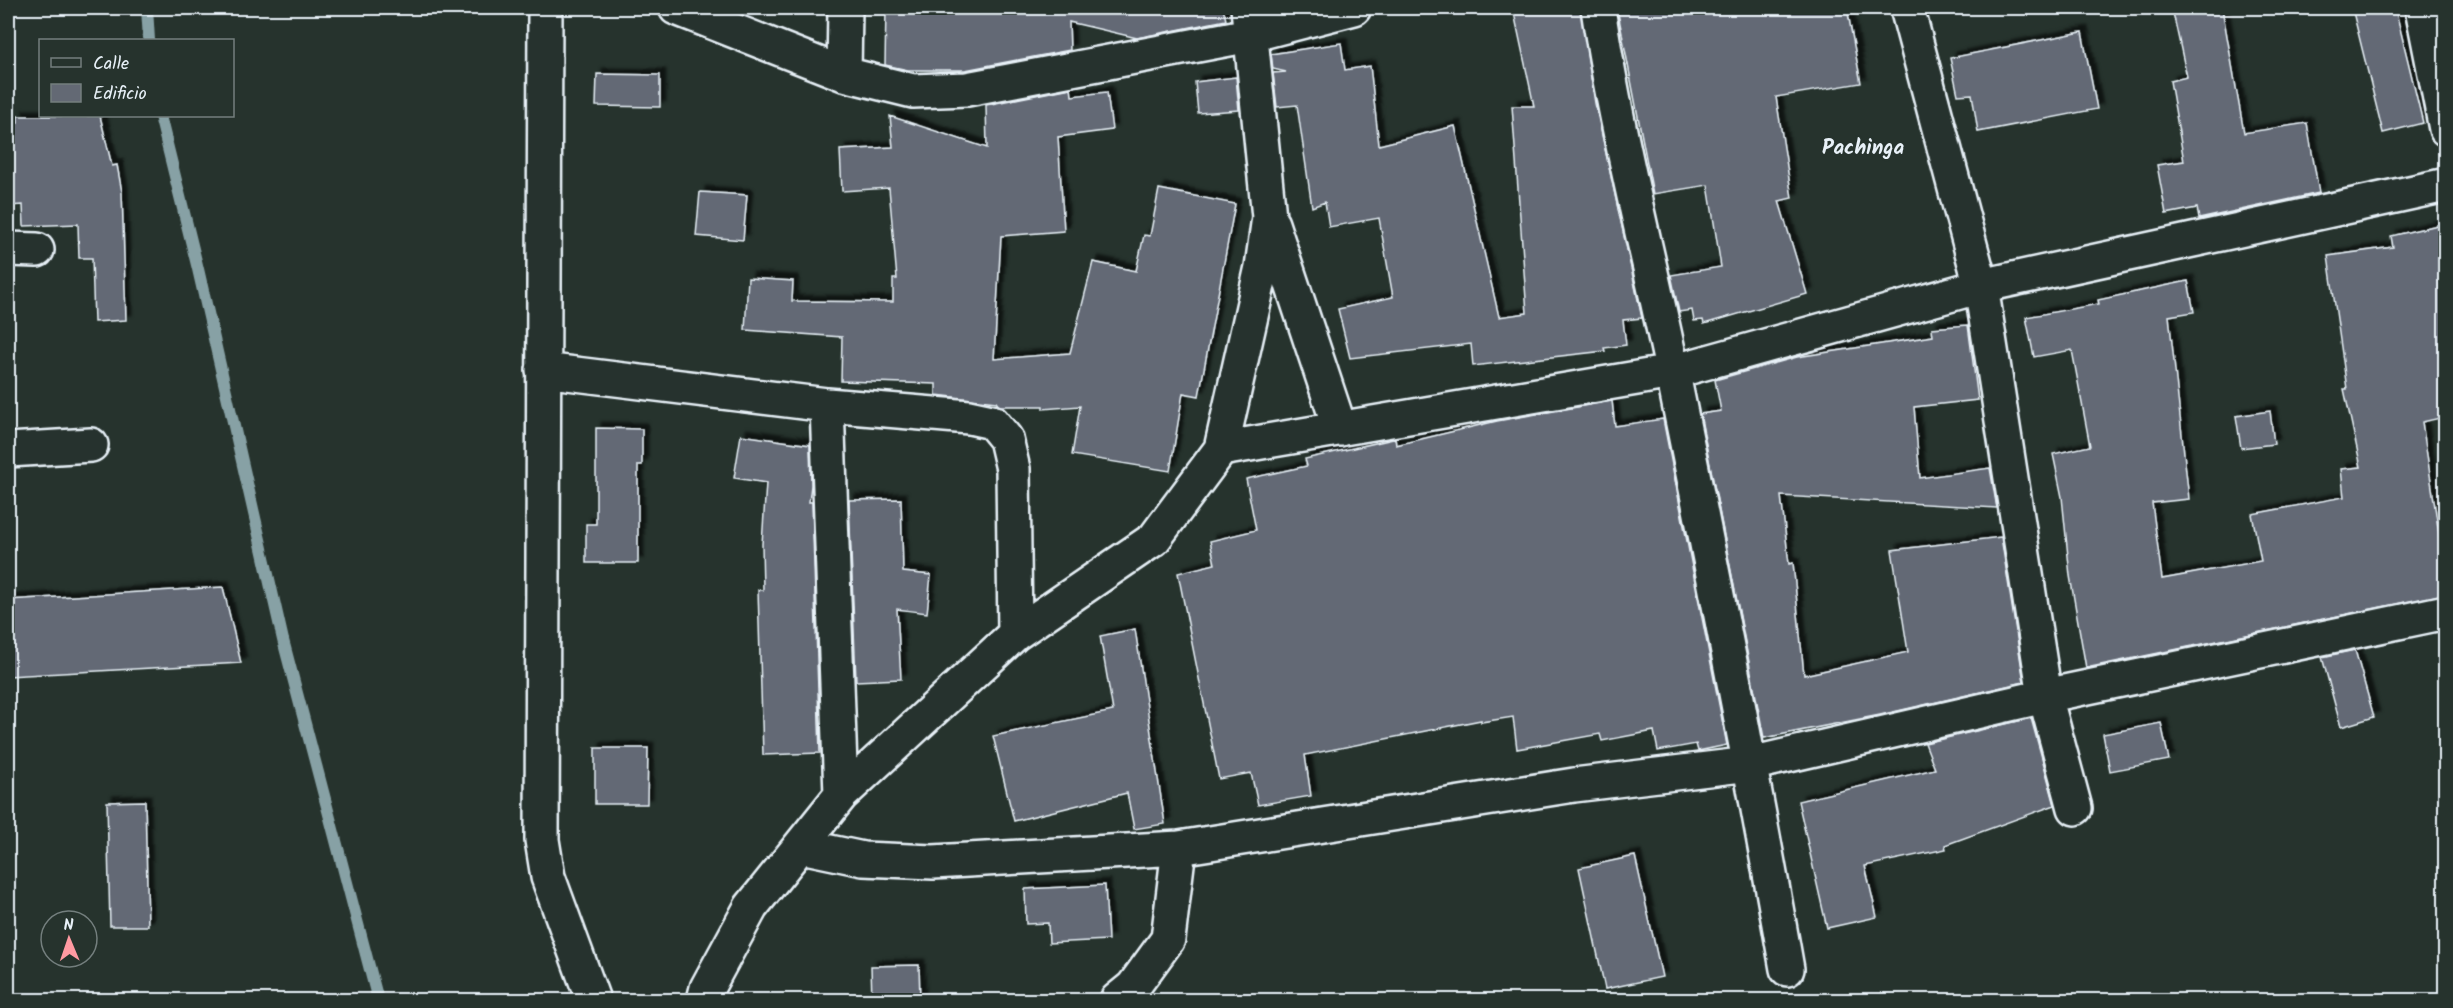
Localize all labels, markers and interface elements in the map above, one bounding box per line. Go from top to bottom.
legend [39,39,234,117]
text: Calle [93,50,129,79]
text: Edificio [93,80,147,109]
district label: Pachinga [1822,132,1904,165]
north arrow [39,909,99,969]
text: N [63,913,74,938]

